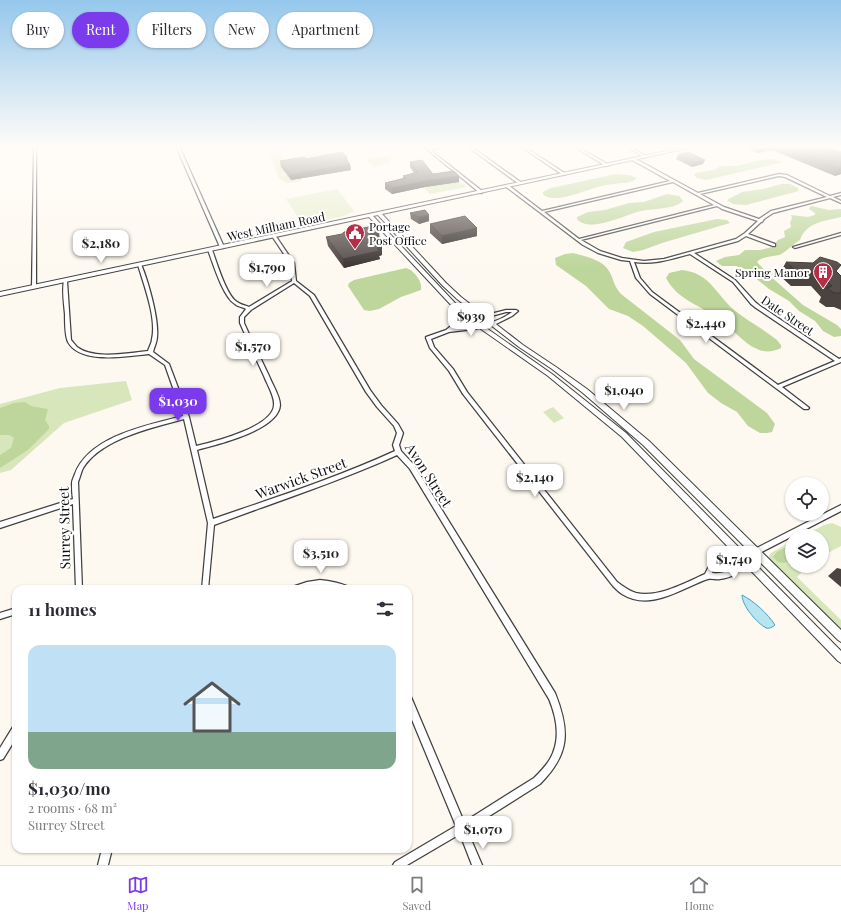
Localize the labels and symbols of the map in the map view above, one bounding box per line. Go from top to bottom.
street label: West Milham Road [225,208,327,244]
place label: Portage Post Office [369,218,427,248]
public building icon: Portage Post Office [344,222,366,250]
pin: $2,180 [68,230,134,264]
pin: $1,790 [234,254,300,288]
building icon: Spring Manor [812,261,834,289]
place label: Spring Manor [735,264,810,280]
street label: Date Street [759,292,818,339]
pin: $939 [447,303,495,337]
pin: $2,440 [673,310,739,344]
pin: $1,570 [220,333,286,367]
pin: $1,040 [591,377,657,411]
pin: $1,030 [145,388,211,422]
street label: Avon Street [401,439,457,512]
street label: Warwick Street [252,452,350,504]
pin: $2,140 [502,464,568,498]
street label: Surrey Street [54,486,74,569]
pin: $3,510 [288,540,354,574]
pin: $1,740 [701,546,767,580]
pin: $1,070 [450,816,516,850]

